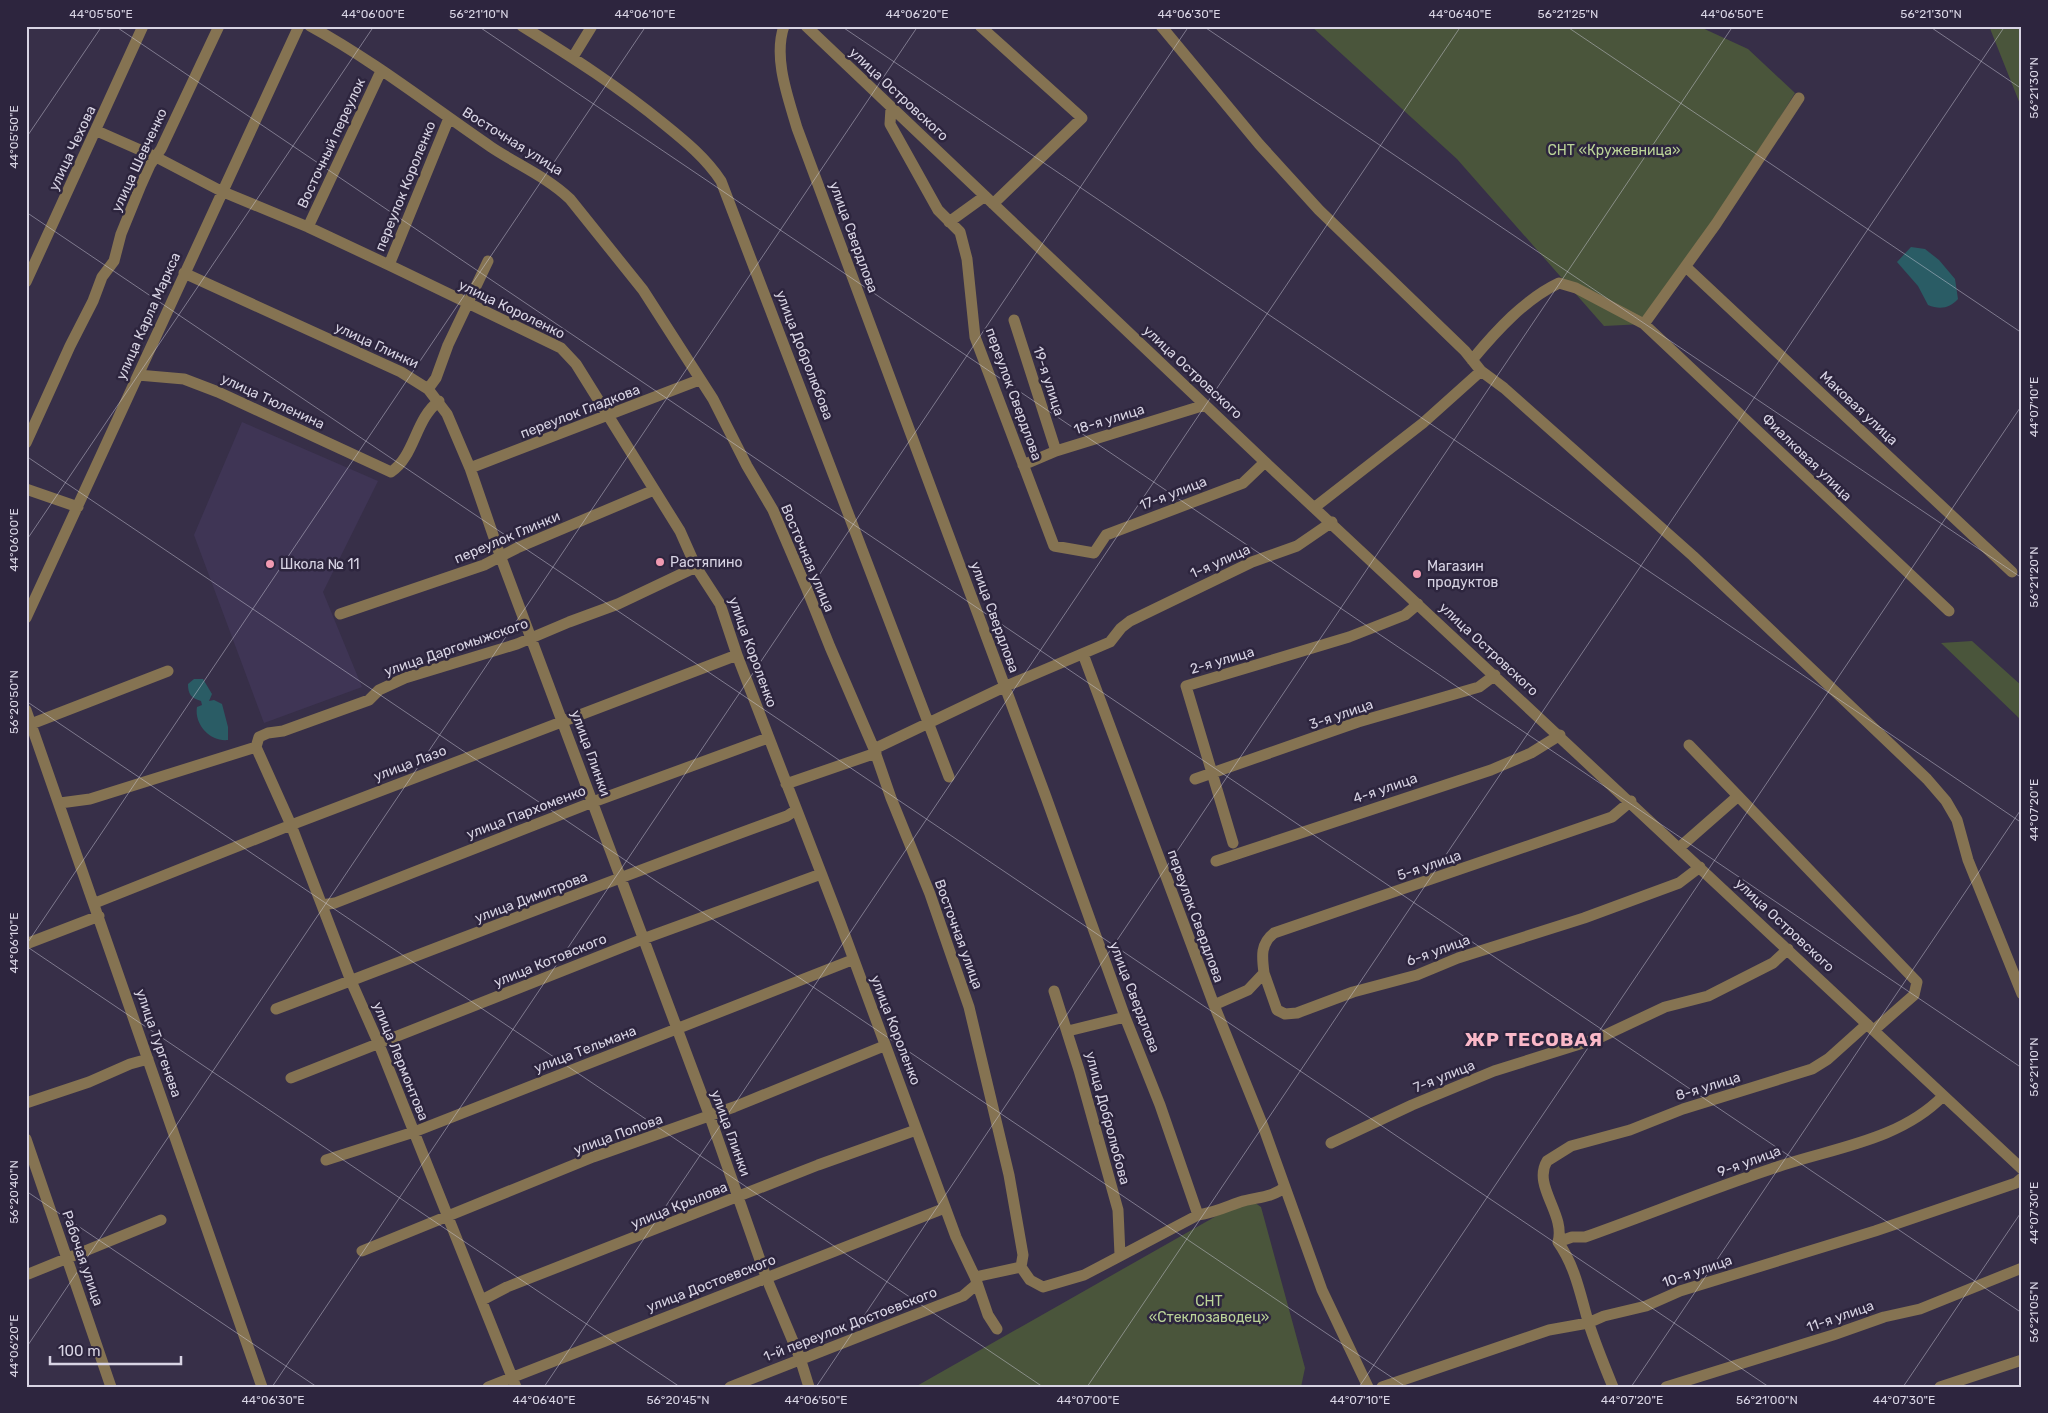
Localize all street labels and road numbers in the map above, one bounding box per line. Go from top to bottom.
street label: улица Островского [846,44,952,145]
street label: Восточный переулок [294,75,369,211]
street label: улица Чехова [45,103,100,193]
street label: Восточная улица [459,104,566,179]
street label: улица Шевченко [108,106,171,215]
street label: переулок Короленко [372,119,439,254]
street label: улица Свердлова [825,179,882,295]
street label: улица Карла Маркса [113,250,184,383]
street label: улица Короленко [456,276,568,343]
street label: улица Добролюбова [772,288,837,422]
street label: улица Глинки [332,319,421,372]
street label: улица Островского [1140,322,1246,423]
street label: переулок Свердлова [982,326,1045,463]
street label: 19-я улица [1029,344,1068,418]
street label: Маковая улица [1816,368,1901,449]
street label: улица Тюленина [218,370,327,433]
street label: переулок Гладкова [518,381,643,442]
street label: 18-я улица [1072,401,1147,438]
street label: Фиалковая улица [1758,410,1855,505]
street label: 17-я улица [1137,473,1209,514]
street label: Восточная улица [777,502,838,615]
street label: переулок Глинки [452,508,563,567]
street label: 1-я улица [1187,541,1253,582]
street label: улица Свердлова [966,559,1023,675]
street label: улица Короленко [725,595,780,710]
street label: улица Островского [1436,599,1542,700]
street label: улица Даргомыжского [382,615,530,680]
street label: 2-я улица [1188,643,1256,678]
street label: 3-я улица [1307,696,1375,733]
street label: улица Глинки [567,708,614,799]
street label: улица Лазо [371,742,449,785]
street label: 4-я улица [1351,770,1420,807]
street label: улица Пархоменко [464,782,588,843]
street label: 5-я улица [1395,847,1463,884]
street label: переулок Свердлова [1164,848,1227,985]
street label: улица Димитрова [472,868,590,927]
street label: улица Островского [1732,875,1838,976]
street label: Восточная улица [931,877,986,991]
street label: улица Котовского [491,930,609,991]
street label: 6-я улица [1404,931,1472,970]
street label: улица Свердлова [1106,939,1163,1055]
street label: улица Короленко [867,973,924,1087]
street label: улица Тургенева [132,987,185,1100]
street label: улица Лермонтова [369,999,432,1123]
street label: улица Тельмана [532,1022,639,1077]
street label: улица Добролюбова [1082,1050,1133,1187]
street label: 7-я улица [1411,1056,1477,1096]
street label: 8-я улица [1674,1069,1743,1104]
street label: улица Глинки [707,1088,754,1179]
street label: улица Попова [571,1110,665,1158]
street label: 9-я улица [1715,1142,1783,1181]
street label: улица Крылова [628,1178,730,1233]
street label: Рабочая улица [58,1208,107,1308]
street label: улица Достоевского [644,1251,778,1316]
street label: 10-я улица [1660,1252,1734,1291]
street label: 1-й переулок Достоевского [761,1283,939,1365]
street label: 11-я улица [1804,1297,1876,1336]

